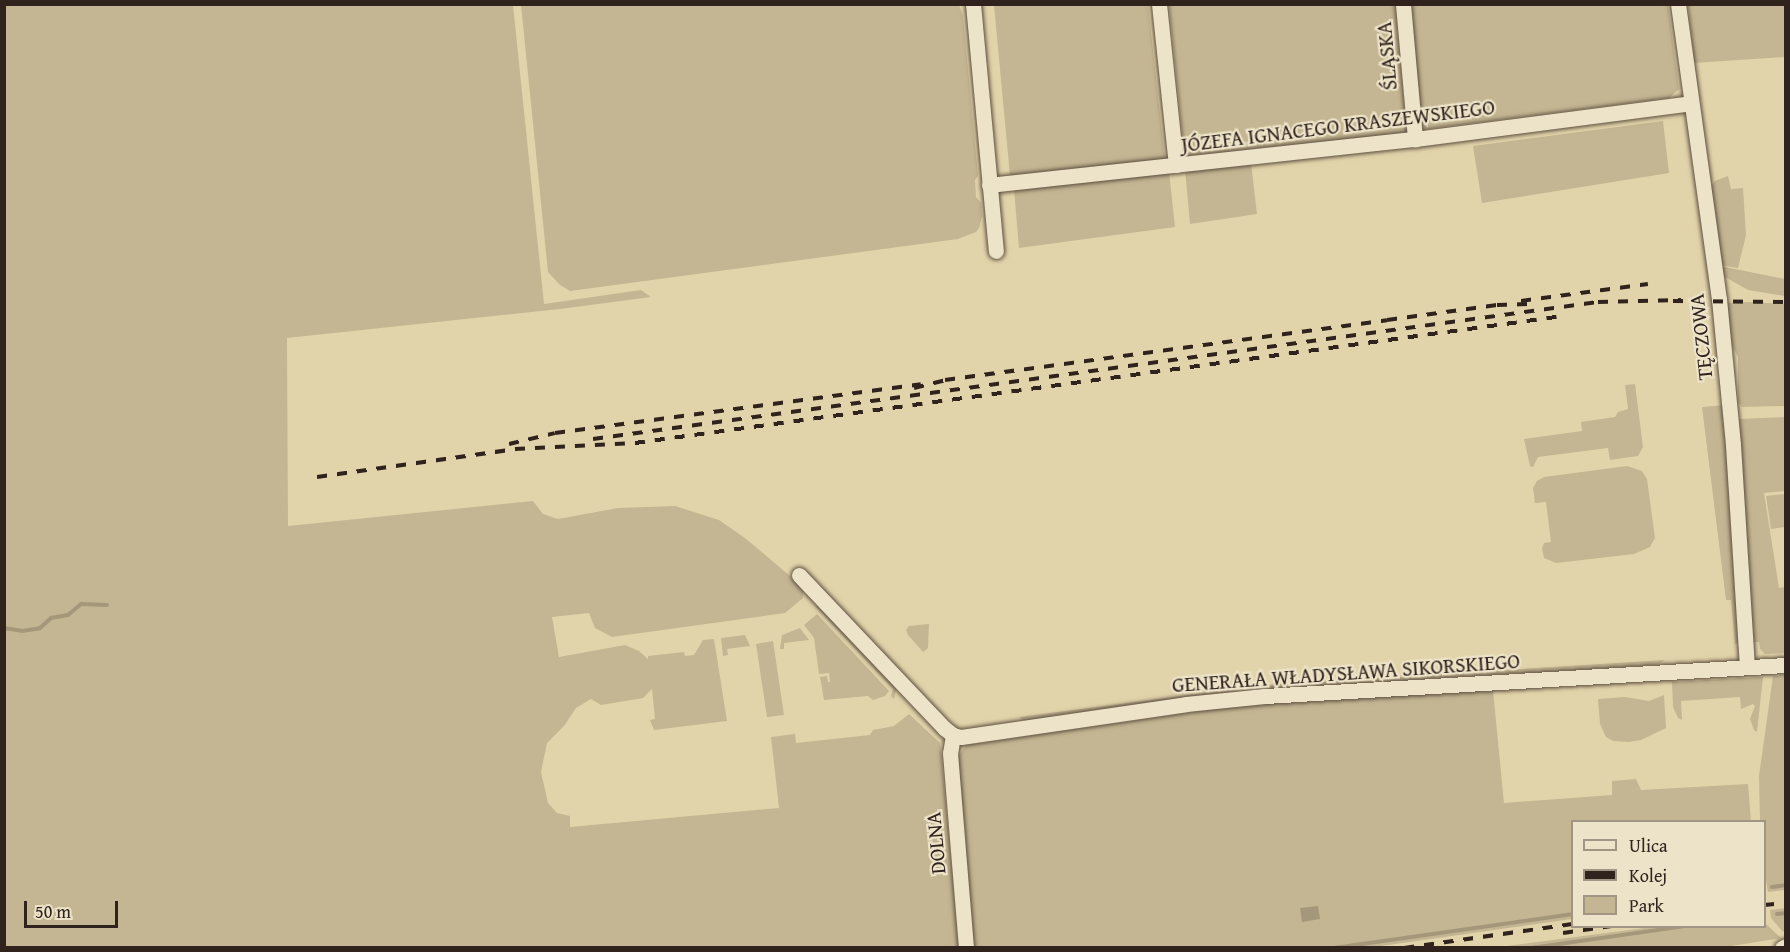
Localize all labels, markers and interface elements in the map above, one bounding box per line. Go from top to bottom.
street label: ŚLĄSKA [1371,21,1403,91]
street label: JÓZEFA IGNACEGO KRASZEWSKIEGO [1180,94,1496,158]
street label: TĘCZOWA [1684,293,1718,381]
street label: GENERAŁA WŁADYSŁAWA SIKORSKIEGO [1171,648,1521,698]
street label: DOLNA [921,811,951,875]
legend [1571,820,1766,928]
text: Ulica [1629,832,1667,859]
text: Kolej [1629,862,1667,889]
scale bar [27,889,122,927]
text: Park [1629,892,1664,919]
text: 50 m [35,898,71,925]

